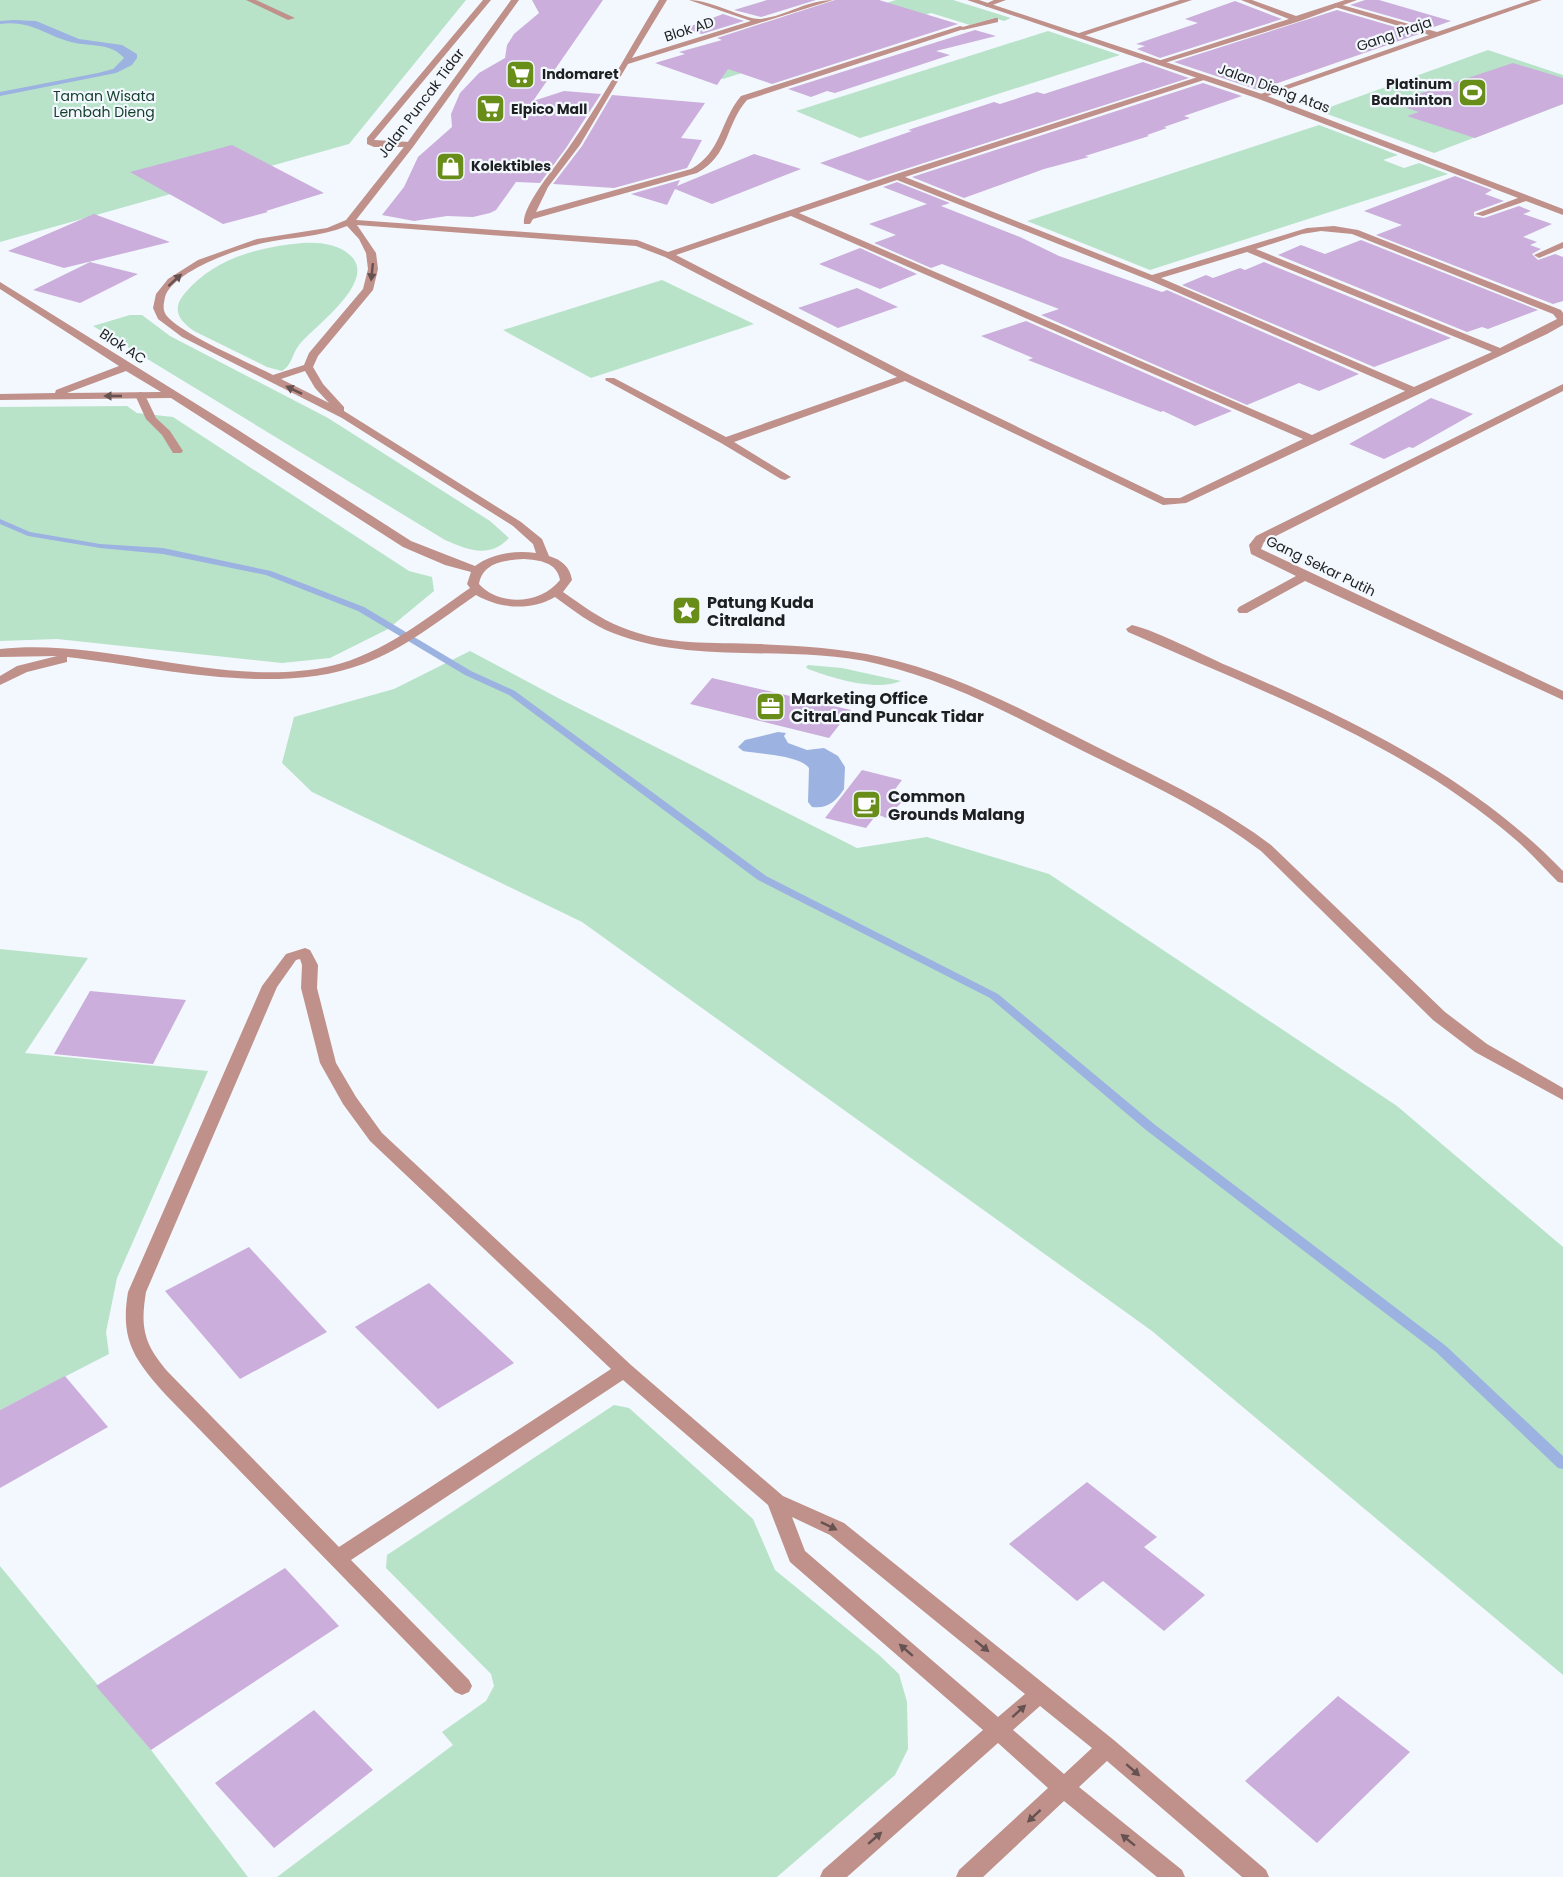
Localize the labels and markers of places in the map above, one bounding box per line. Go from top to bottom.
supermarket icon: Indomaret [505,58,537,90]
place label: Indomaret [542,64,619,84]
place label: Platinum Badminton [1371,74,1452,110]
sports icon: Platinum Badminton [1457,76,1489,108]
supermarket icon: Elpico Mall [474,93,506,125]
place label: Elpico Mall [511,99,587,119]
shop icon: Kolektibles [434,150,466,182]
place label: Kolektibles [471,156,551,176]
place label: Patung Kuda Citraland [707,591,814,632]
place icon: Patung Kuda Citraland [670,595,702,627]
place label: Marketing Office CitraLand Puncak Tidar [791,687,984,728]
office icon: Marketing Office CitraLand Puncak Tidar [754,691,786,723]
place label: Common Grounds Malang [888,785,1025,826]
cafe icon: Common Grounds Malang [851,789,883,821]

